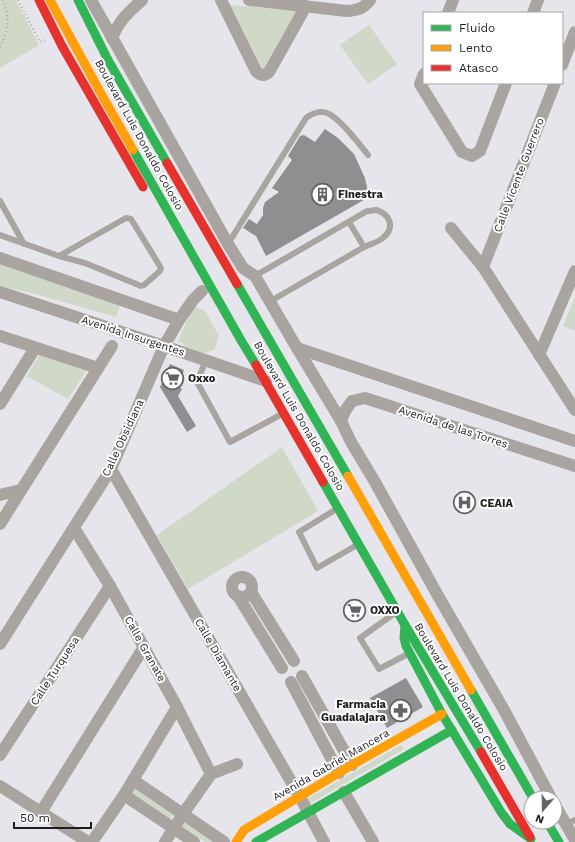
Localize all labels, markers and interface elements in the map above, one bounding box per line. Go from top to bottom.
legend [423,12,563,84]
text: Fluido [459,21,495,35]
text: Lento [459,41,493,55]
street label: Boulevard Luis Donaldo Colosio [92,57,186,213]
text: Atasco [459,61,499,75]
street label: Calle Vicente Guerrero [491,116,547,234]
building icon: Finestra [309,181,335,207]
place label: Finestra [338,188,383,201]
street label: Avenida Insurgentes [80,313,186,359]
street label: Boulevard Luis Donaldo Colosio [251,339,347,493]
supermarket icon: Oxxo [159,365,185,391]
place label: Oxxo [188,372,216,385]
street label: Calle Obsidiana [99,397,147,479]
street label: Avenida de las Torres [397,403,509,451]
hospital icon: CEAIA [452,490,478,516]
place label: CEAIA [480,497,513,510]
supermarket icon: OXXO [341,597,367,623]
place label: OXXO [370,604,400,617]
street label: Calle Granate [122,614,168,684]
street label: Calle Diamante [192,616,244,694]
street label: Boulevard Luis Donaldo Colosio [412,621,510,773]
street label: Calle Turquesa [28,634,82,708]
pharmacy icon: Farmacia Guadalajara [388,697,414,723]
place label: Farmacia Guadalajara [321,698,387,724]
street label: Avenida Gabriel Mancera [270,726,392,804]
north arrow [523,790,563,830]
scale bar [14,804,91,830]
text: 50 m [20,811,50,825]
text: N [534,811,546,826]

